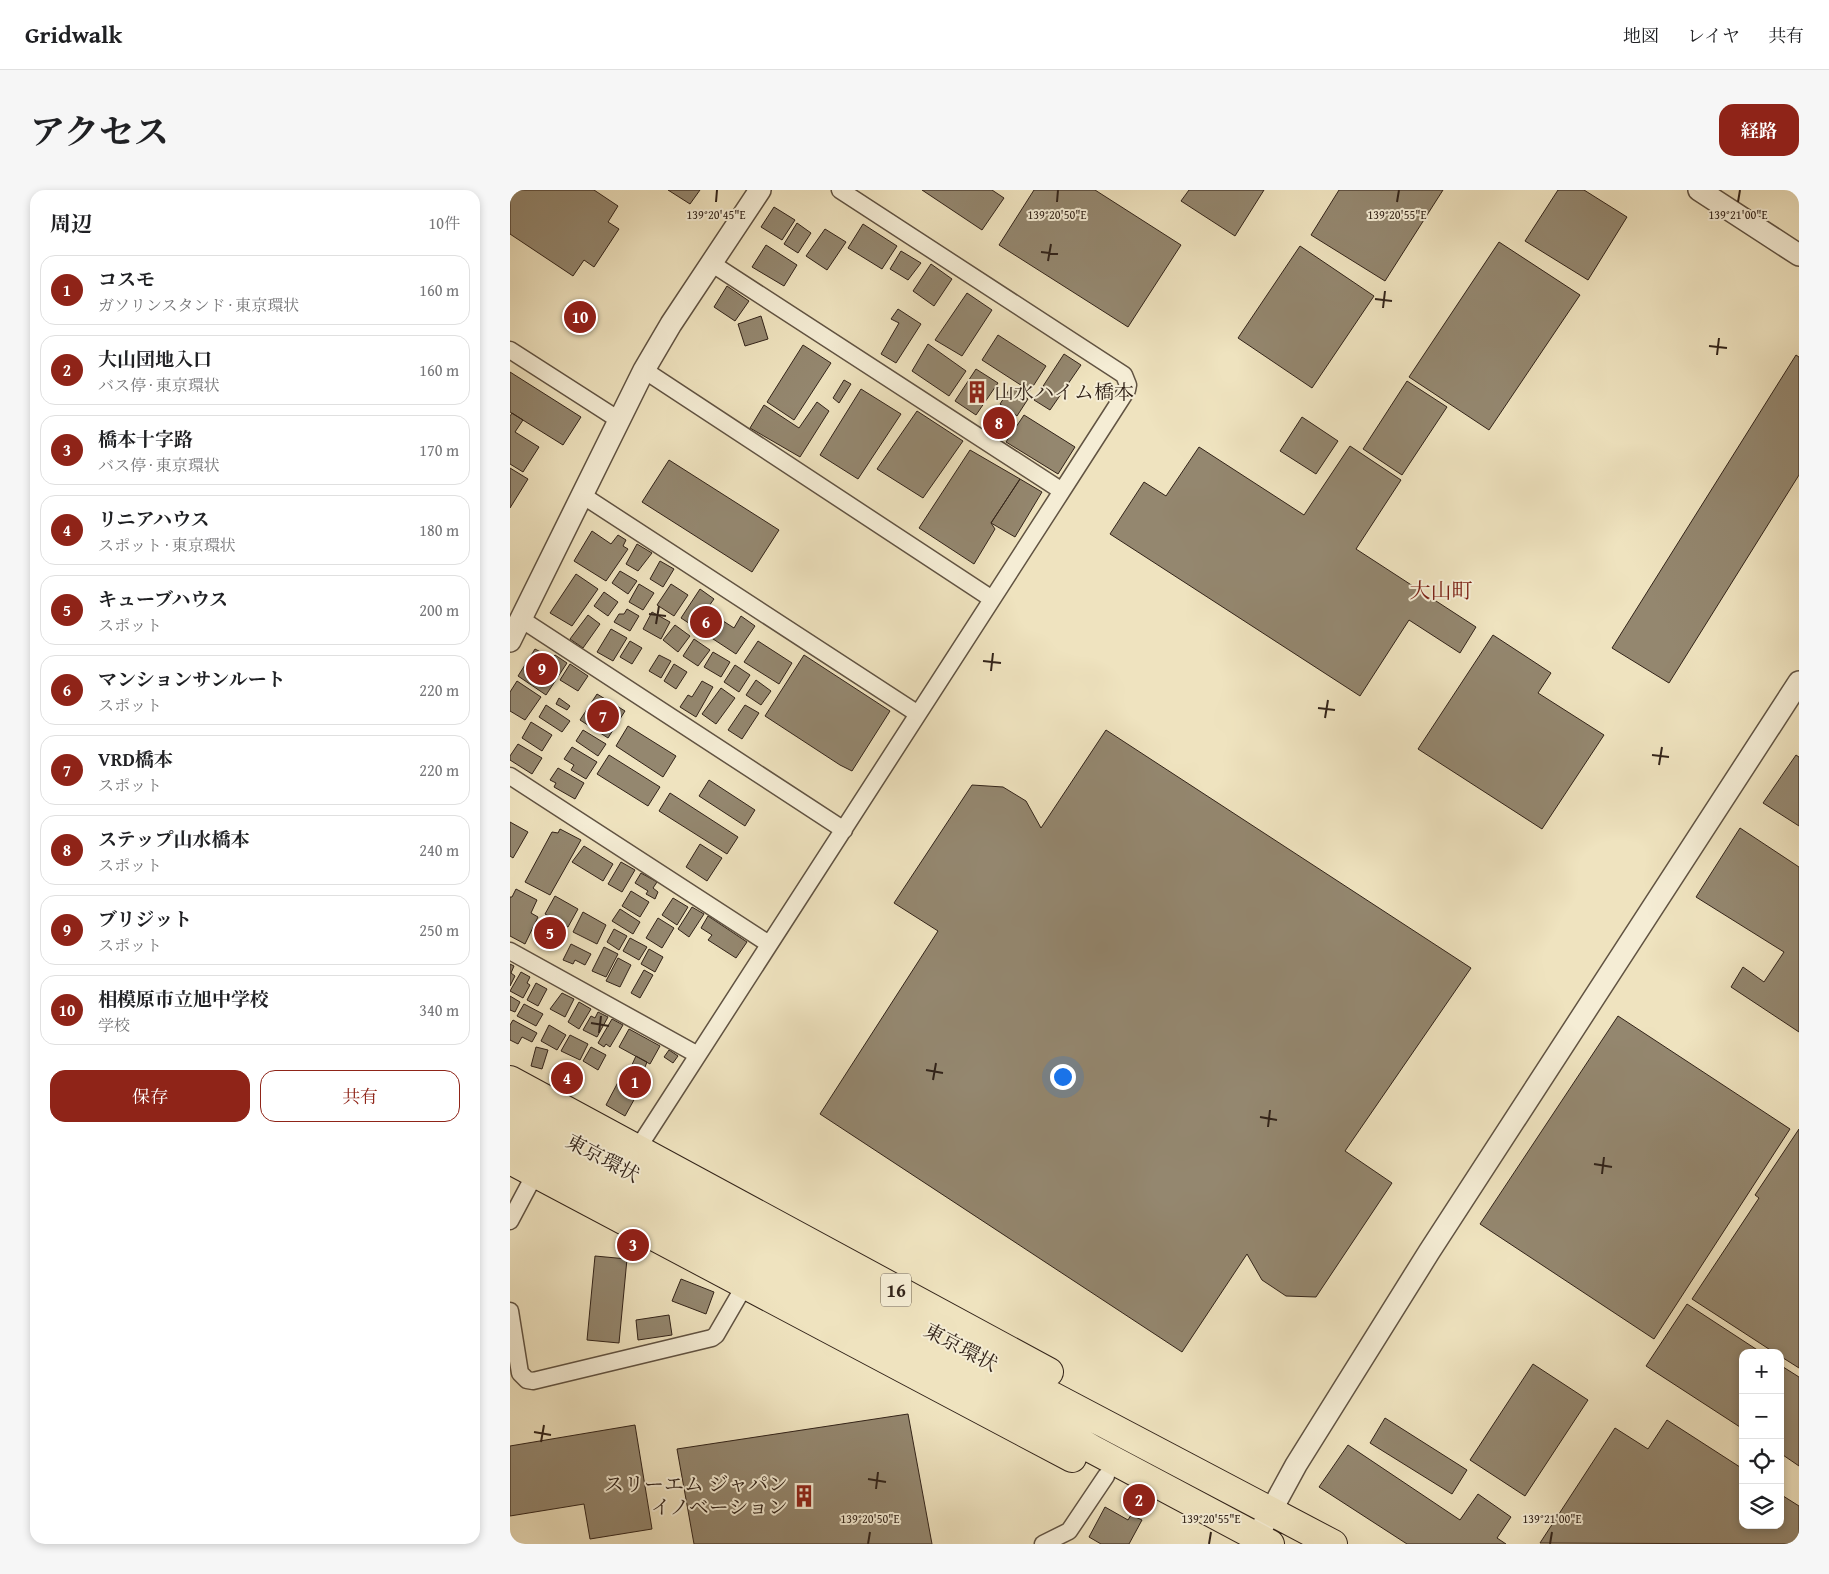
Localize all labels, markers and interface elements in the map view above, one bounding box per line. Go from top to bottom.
text: Gridwalk [25,17,122,52]
text: 地図 [1623,22,1659,49]
text: レイヤ [1687,22,1740,49]
text: 共有 [1768,22,1804,49]
button: 経路 [1719,104,1799,156]
text: アクセス [30,106,169,157]
text: 139°20'45"E [686,206,746,223]
text: 139°20'50"E [1027,206,1087,223]
text: 139°20'55"E [1367,206,1427,223]
text: 139°21'00"E [1708,206,1768,223]
text: 周辺 [50,208,92,239]
text: 10件 [429,211,460,235]
text: コスモ [98,265,155,293]
text: 1 [63,278,71,302]
text: 160 m [419,278,459,302]
text: ガソリンスタンド · 東京環状 [98,293,299,317]
pin: 10 [564,298,596,336]
text: 大山団地入口 [98,345,212,373]
text: 2 [63,358,71,382]
text: 160 m [419,358,459,382]
text: バス停 · 東京環状 [98,373,220,397]
place label: 山水ハイム橋本 [994,377,1134,406]
building icon: 山水ハイム橋本 [964,379,990,405]
pin: 8 [983,404,1015,442]
text: 橋本十字路 [98,425,193,453]
text: 3 [63,438,71,462]
text: 170 m [419,438,459,462]
text: バス停 · 東京環状 [98,453,220,477]
text: リニアハウス [98,505,210,533]
text: 4 [63,518,71,542]
text: 180 m [419,518,459,542]
text: スポット · 東京環状 [98,533,236,557]
district label: 大山町 [1410,575,1473,606]
text: キューブハウス [98,585,228,613]
text: 5 [63,598,71,622]
text: 200 m [419,598,459,622]
pin: 6 [690,603,722,641]
text: スポット [98,613,162,637]
pin: 9 [526,650,558,688]
text: マンションサンルート [98,665,286,693]
text: 6 [63,678,71,702]
text: 220 m [419,678,459,702]
text: スポット [98,693,162,717]
pin: 7 [587,697,619,735]
text: VRD橋本 [98,745,173,773]
text: 7 [63,758,71,782]
text: 220 m [419,758,459,782]
text: スポット [98,773,162,797]
text: ステップ山水橋本 [98,825,250,853]
text: 8 [63,838,71,862]
text: 240 m [419,838,459,862]
text: スポット [98,853,162,877]
text: ブリジット [98,905,192,933]
pin: 5 [534,914,566,952]
text: 9 [63,918,71,942]
text: 250 m [419,918,459,942]
text: スポット [98,933,162,957]
text: 相模原市立旭中学校 [98,985,269,1013]
text: 10 [59,998,75,1022]
text: 340 m [419,998,459,1022]
text: 学校 [98,1013,130,1037]
pin: 4 [551,1059,583,1097]
pin: 1 [619,1063,651,1101]
your location [1050,1064,1076,1090]
button: 保存 [50,1070,250,1122]
button: 共有 [260,1070,460,1122]
street label: 東京環状 [561,1126,645,1189]
pin: 3 [617,1226,649,1264]
road number: 16 [881,1274,911,1306]
street label: 東京環状 [919,1315,1003,1378]
map controls [1739,1349,1784,1529]
button: + [1739,1349,1784,1394]
button: − [1739,1394,1784,1439]
button: locate [1739,1439,1784,1484]
place label: スリーエム ジャパン イノベーション [604,1469,788,1521]
pin: 2 [1123,1481,1155,1519]
building icon: スリーエム ジャパン イノベーション [791,1483,817,1509]
button: layers [1739,1484,1784,1529]
text: 139°20'50"E [840,1510,900,1527]
text: 139°20'55"E [1181,1510,1241,1527]
text: 139°21'00"E [1522,1510,1582,1527]

